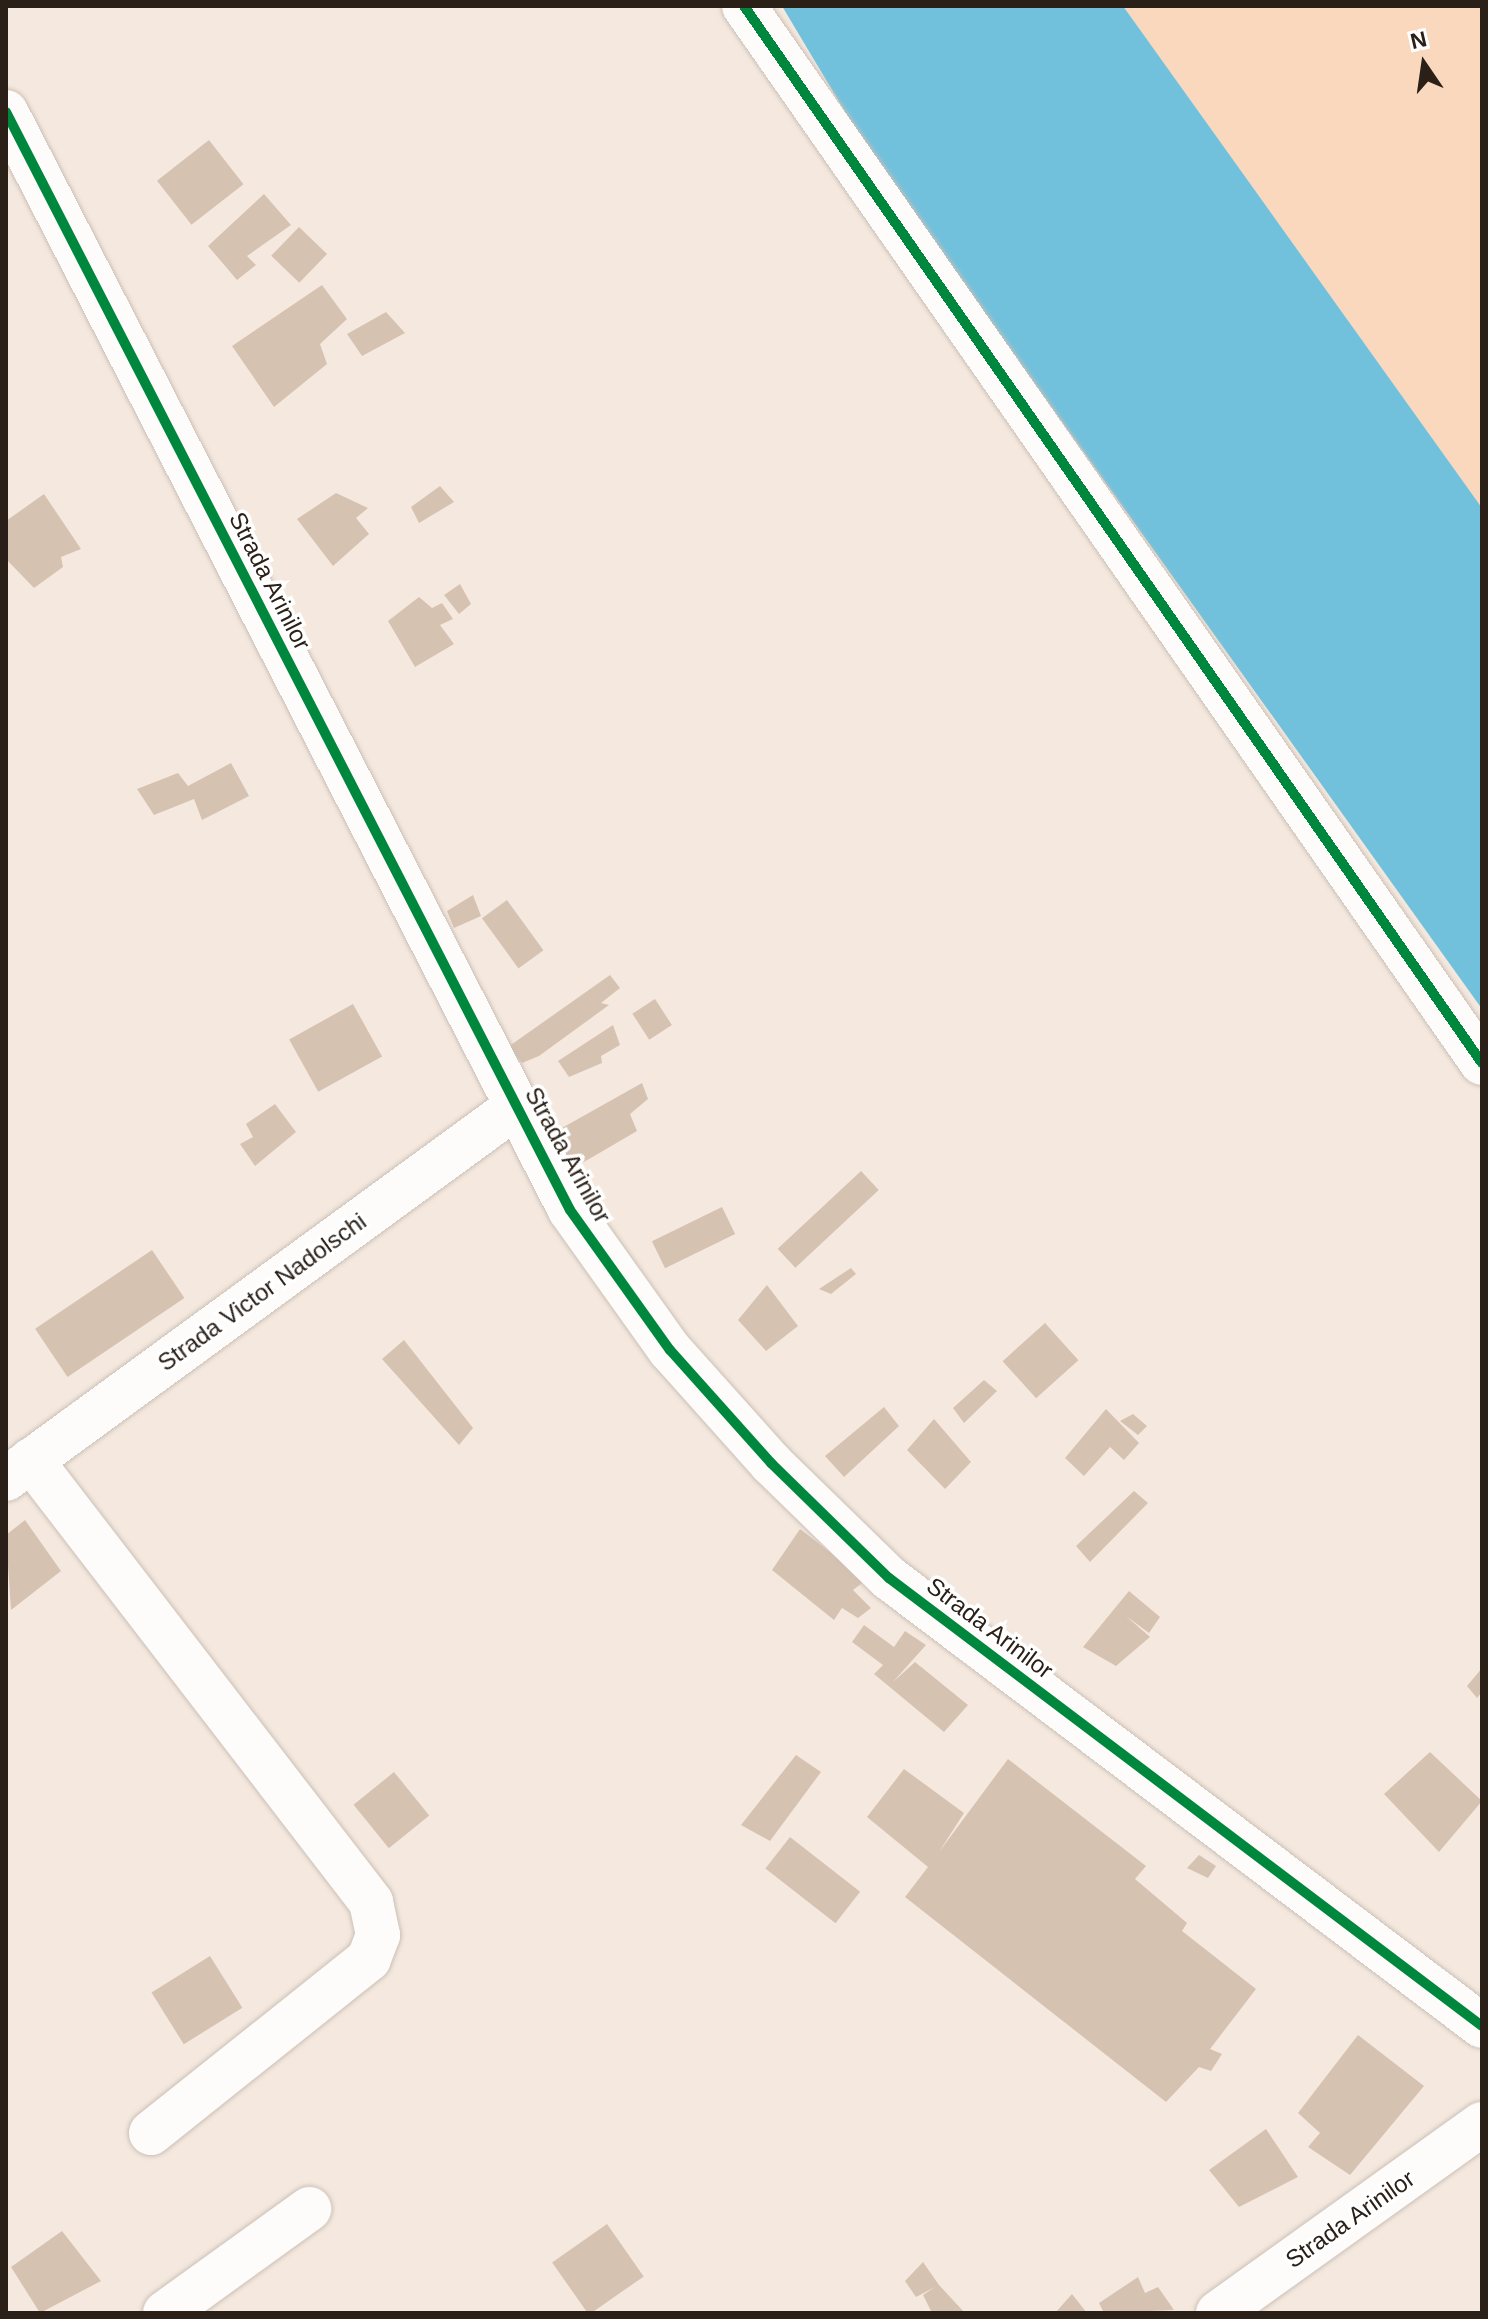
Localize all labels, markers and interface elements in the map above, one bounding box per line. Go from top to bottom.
north arrow [1384,24,1464,104]
text: N [1408,26,1429,54]
street label: Strada Arinilor [223,507,317,655]
street label: Strada Arinilor [519,1082,617,1228]
street label: Strada Victor Nadolschi [152,1207,372,1377]
street label: Strada Arinilor [921,1571,1059,1685]
street label: Strada Arinilor [1279,2164,1421,2274]

